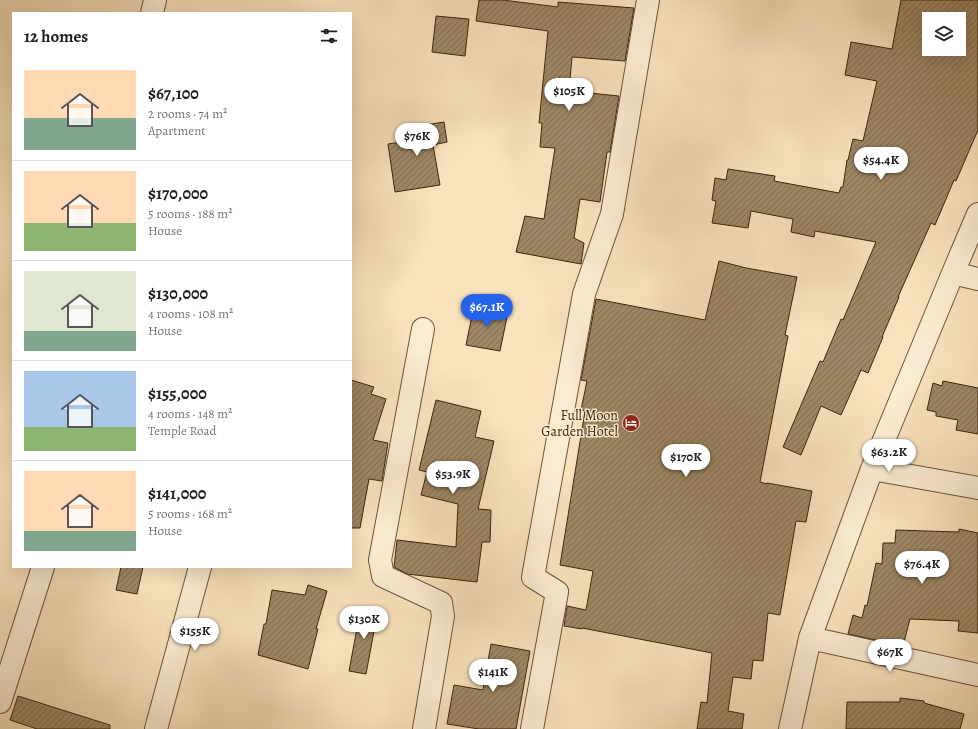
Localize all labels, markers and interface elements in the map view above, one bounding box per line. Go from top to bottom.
map controls [922,12,966,56]
button: layers [922,12,966,56]
text: 12 homes [24,25,88,48]
icon: filters [318,25,340,47]
pin: $105K [541,78,597,112]
text: $67,100 [148,82,199,105]
text: $105K [553,82,585,99]
icon: home [56,86,104,134]
text: 2 rooms · 74 m² [148,105,227,122]
text: Apartment [148,122,206,139]
pin: $76K [393,123,441,157]
text: $76K [404,127,430,144]
pin: $54.4K [848,147,914,181]
text: $54.4K [863,151,899,168]
text: $170,000 [148,182,208,205]
icon: home [56,187,104,235]
text: 5 rooms · 188 m² [148,205,232,222]
text: House [148,222,182,239]
text: $130,000 [148,282,208,305]
icon: home [56,287,104,335]
pin: $67.1K [454,294,520,328]
text: $67.1K [470,298,504,315]
text: 4 rooms · 108 m² [148,305,233,322]
text: House [148,322,182,339]
text: $155,000 [148,382,207,405]
icon: home [56,387,104,435]
text: 4 rooms · 148 m² [148,405,232,422]
place label: Full Moon Garden Hotel [541,406,619,441]
hotel icon: Full Moon Garden Hotel [621,413,641,433]
text: Temple Road [148,422,216,439]
pin: $63.2K [856,439,922,473]
text: $63.2K [871,443,907,460]
pin: $170K [658,444,714,478]
text: $170K [670,448,702,465]
pin: $53.9K [420,461,486,495]
text: $53.9K [435,465,471,482]
text: $141,000 [148,482,206,505]
icon: home [56,487,104,535]
text: 5 rooms · 168 m² [148,505,232,522]
text: House [148,522,182,539]
pin: $76.4K [889,551,955,585]
text: $76.4K [904,555,940,572]
pin: $130K [336,606,392,640]
text: $130K [348,610,380,627]
pin: $155K [167,618,223,652]
text: $155K [180,622,210,639]
pin: $67K [866,639,914,673]
text: $67K [877,643,903,660]
pin: $141K [465,659,521,693]
text: $141K [478,663,508,680]

